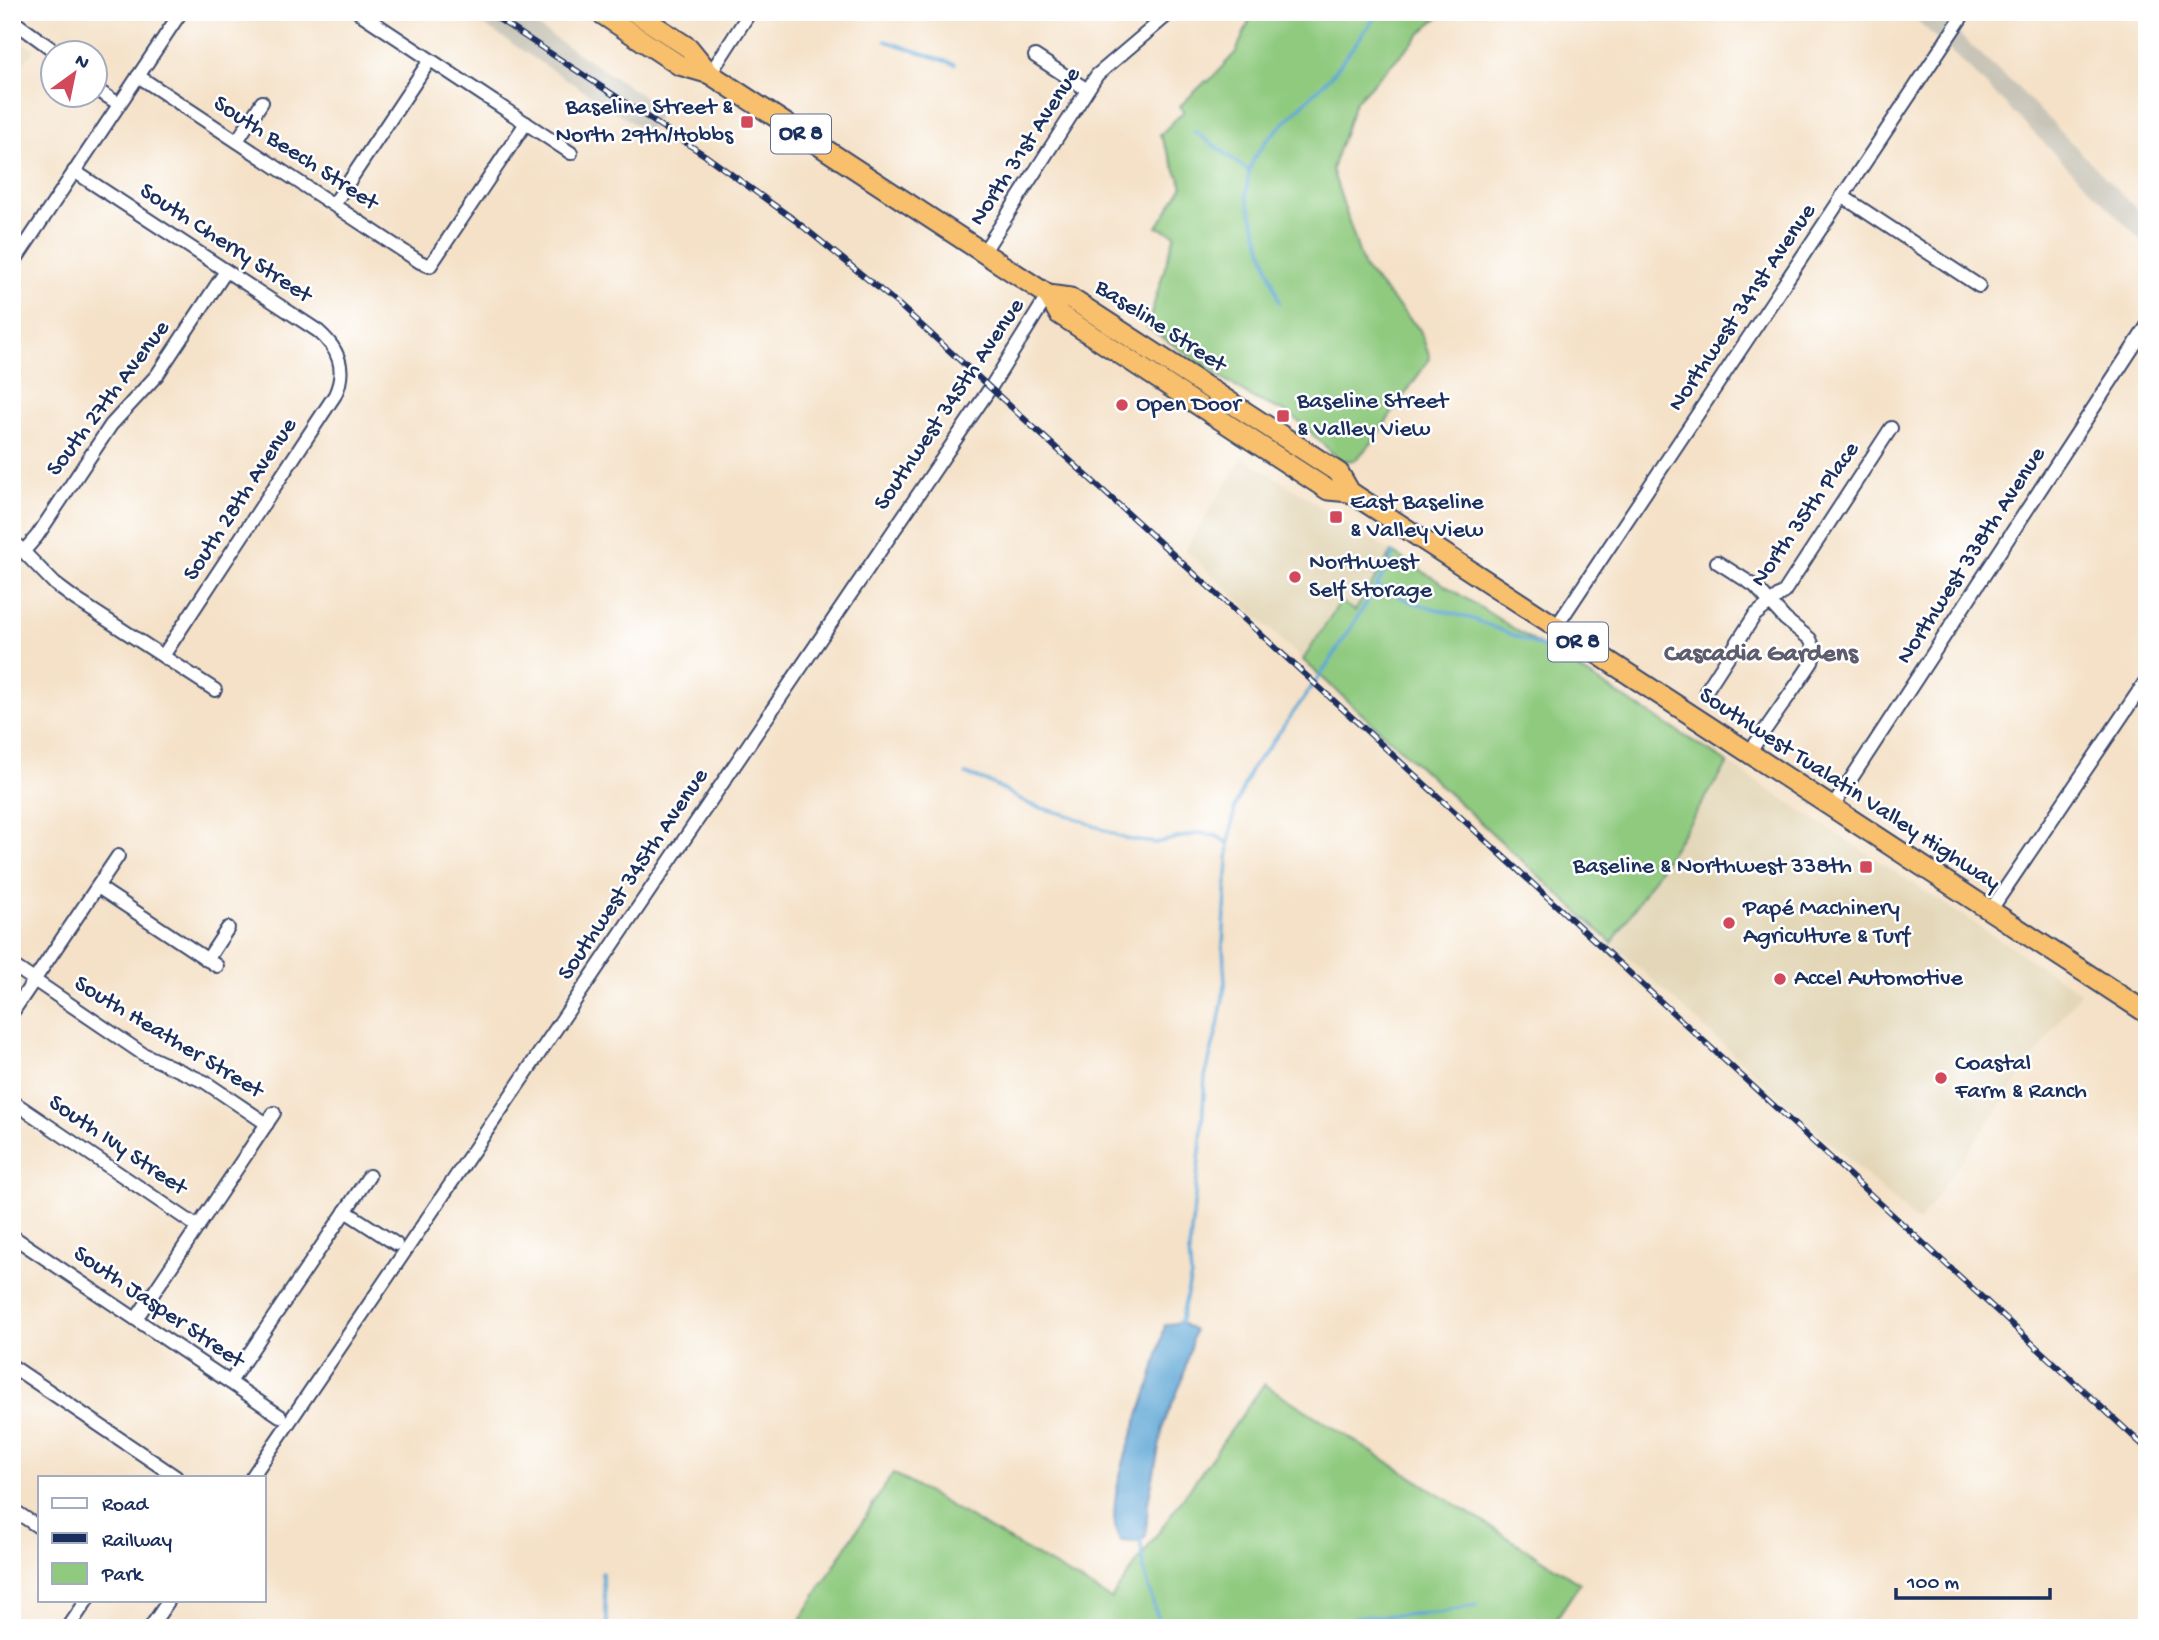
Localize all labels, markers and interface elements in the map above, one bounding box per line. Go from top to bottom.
north arrow [38,38,108,108]
text: N [70,50,93,76]
street label: North 31st Avenue [964,62,1088,232]
street label: South Beech Street [207,90,385,219]
place label: Baseline Street & North 29th/Hobbs [555,94,734,151]
marker: Baseline Street & North 29th/Hobbs [739,114,755,130]
road number: OR 8 [771,114,831,154]
street label: South Cherry Street [133,177,319,312]
street label: Northwest 341st Avenue [1663,198,1824,418]
street label: Baseline Street [1088,273,1233,381]
street label: Southwest 345th Avenue [868,293,1032,517]
street label: South 27th Avenue [41,315,178,483]
place label: Baseline Street & Valley View [1296,388,1450,445]
place label: Open Door [1136,391,1243,420]
marker: Open Door [1114,397,1130,413]
marker: Baseline Street & Valley View [1275,408,1291,424]
street label: South 28th Avenue [177,412,305,587]
street label: North 35th Place [1745,436,1867,593]
street label: Northwest 338th Avenue [1891,441,2053,670]
place label: East Baseline & Valley View [1350,489,1484,546]
marker: East Baseline & Valley View [1328,509,1344,525]
place label: Northwest Self Storage [1309,549,1433,606]
marker: Northwest Self Storage [1287,569,1303,585]
road number: OR 8 [1548,622,1608,662]
district label: Cascadia Gardens [1664,640,1859,671]
street label: Southwest Tualatin Valley Highway [1693,682,2005,899]
street label: Southwest 345th Avenue [552,763,716,987]
place label: Baseline & Northwest 338th [1572,853,1852,882]
marker: Baseline & Northwest 338th [1858,859,1874,875]
place label: Papé Machinery Agriculture & Turf [1742,895,1912,952]
marker: Papé Machinery Agriculture & Turf [1721,915,1737,931]
place label: Accel Automotive [1794,965,1964,994]
street label: South Heather Street [68,970,270,1107]
marker: Accel Automotive [1772,971,1788,987]
place label: Coastal Farm & Ranch [1954,1050,2087,1107]
marker: Coastal Farm & Ranch [1933,1070,1949,1086]
street label: South Ivy Street [42,1089,194,1204]
street label: South Jasper Street [67,1240,251,1377]
legend [38,1476,266,1602]
text: Road [102,1494,150,1519]
text: Railway [102,1530,172,1555]
scale bar [1896,1556,2050,1600]
text: Park [101,1564,145,1589]
text: 100 m [1906,1572,1959,1597]

